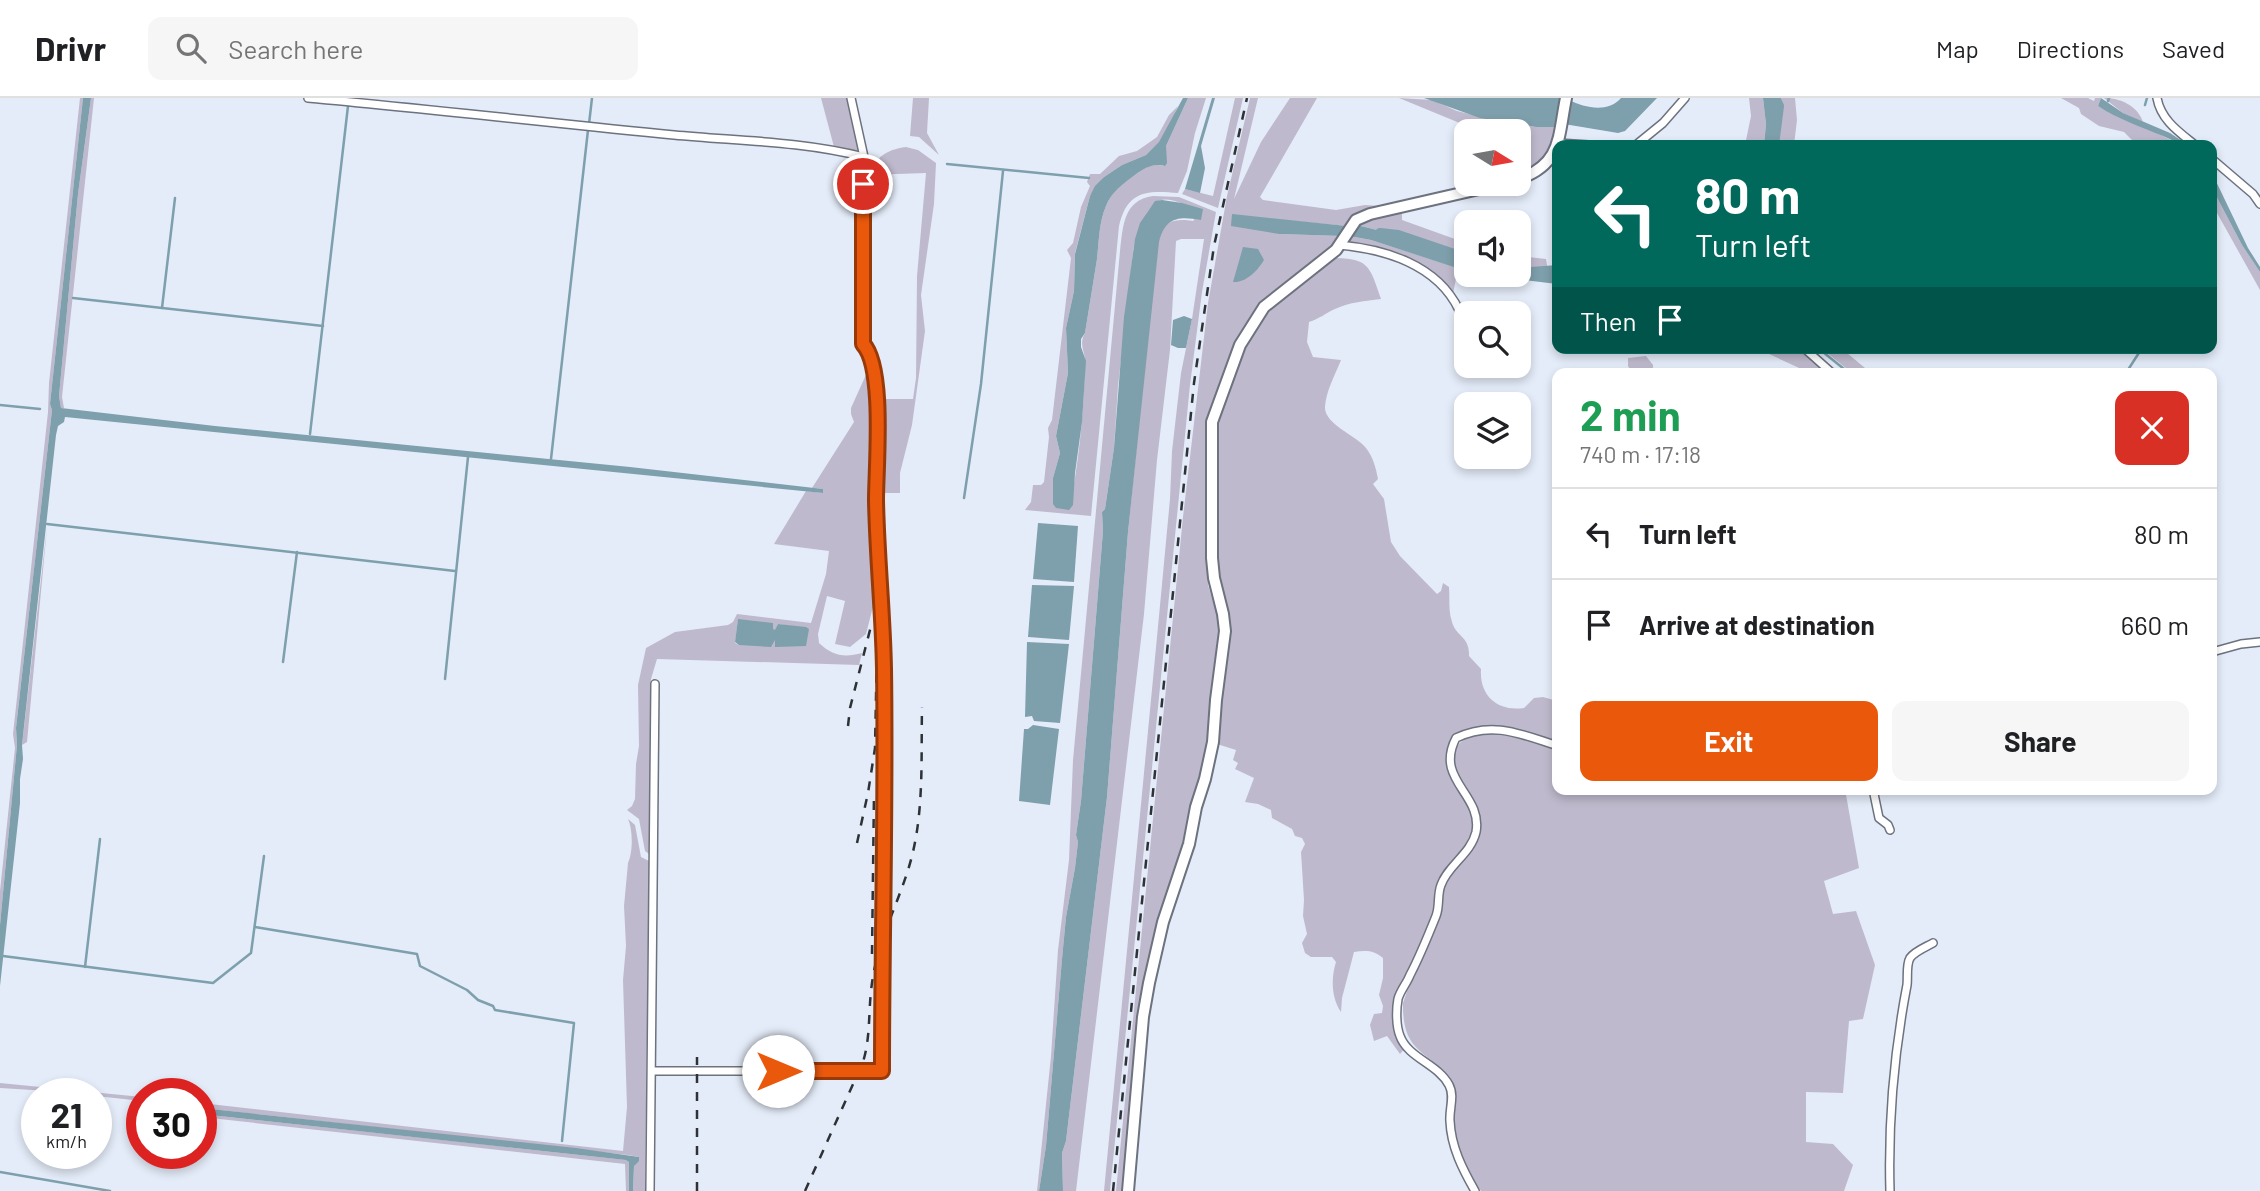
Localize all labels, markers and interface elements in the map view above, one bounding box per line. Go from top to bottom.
search box [148,17,638,80]
text: Drivr [35,28,106,68]
icon: search [172,29,210,67]
text: Search here [228,33,363,64]
text: Map [1936,34,1979,63]
text: Directions [2017,34,2124,63]
text: Saved [2162,34,2225,63]
north arrow [1454,119,1531,196]
map controls [1454,119,1531,469]
pin [833,154,893,214]
icon: arrive [844,165,882,203]
text: 80 m [1695,165,1800,224]
icon: left [1580,168,1671,259]
button: sound [1454,210,1531,287]
text: Turn left [1695,225,1812,263]
button: search [1454,301,1531,378]
icon: arrive [1651,301,1689,339]
text: Then [1580,305,1637,336]
text: 2 min [1580,389,1681,439]
button: close [2115,391,2189,465]
button: layers [1454,392,1531,469]
text: 740 m · 17:18 [1580,440,1701,468]
icon: left [1580,515,1618,553]
text: Turn left [1639,518,1737,549]
text: 80 m [2134,518,2189,549]
icon: arrive [1580,606,1618,644]
text: Arrive at destination [1639,609,1875,640]
text: 660 m [2121,609,2189,640]
button: Exit [1580,701,1878,781]
button: Share [1892,701,2189,781]
position arrow [741,1034,815,1108]
speed limit sign: 30 [126,1078,217,1169]
text: 21 [51,1093,82,1135]
text: km/h [46,1130,87,1152]

